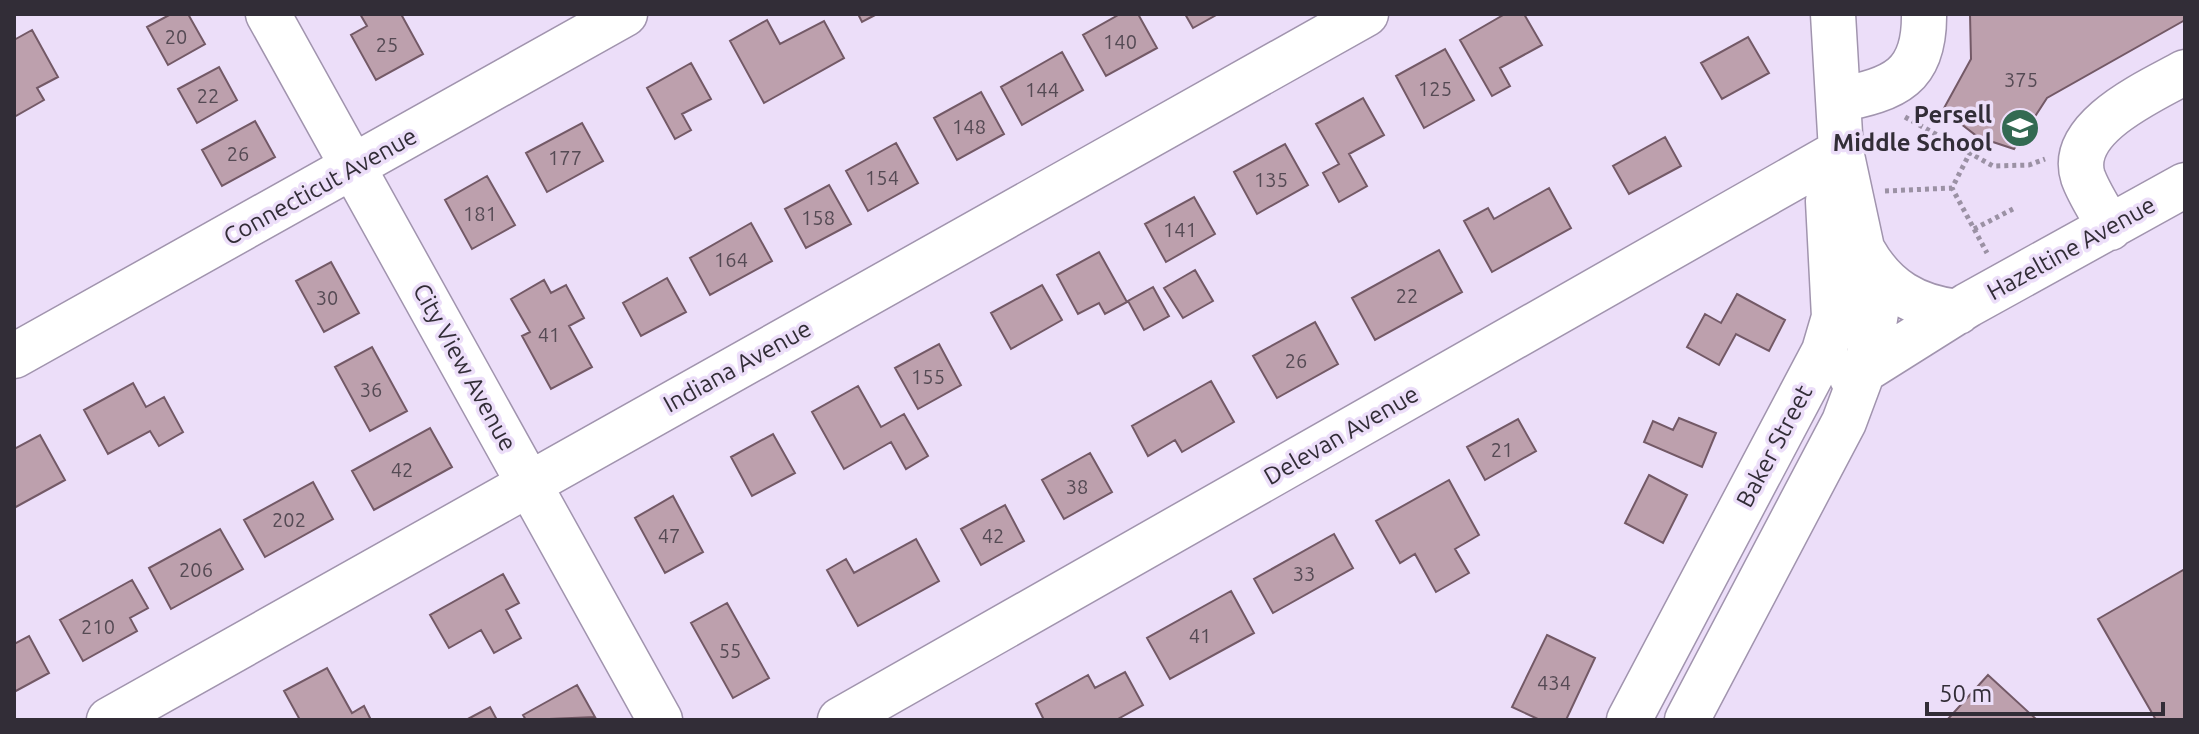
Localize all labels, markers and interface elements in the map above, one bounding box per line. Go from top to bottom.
house number: 20 [165,25,187,48]
house number: 140 [1103,30,1137,53]
house number: 25 [376,33,398,56]
house number: 375 [2004,68,2038,91]
house number: 125 [1418,77,1452,100]
house number: 144 [1025,78,1059,101]
house number: 22 [197,84,219,107]
place label: Persell Middle School [1833,101,1992,156]
school or university icon: Persell Middle School [1999,107,2041,149]
house number: 148 [952,115,986,138]
street label: Connecticut Avenue [219,122,421,250]
house number: 26 [227,142,249,165]
house number: 177 [548,146,582,169]
house number: 154 [865,166,899,189]
house number: 135 [1254,168,1288,191]
street label: Hazeltine Avenue [1982,191,2160,305]
house number: 181 [463,202,497,225]
house number: 158 [801,206,835,229]
house number: 141 [1163,218,1197,241]
house number: 164 [714,248,748,271]
street label: City View Avenue [408,279,522,455]
house number: 22 [1396,284,1418,307]
house number: 30 [316,286,338,309]
street label: Indiana Avenue [659,314,815,418]
house number: 41 [538,323,560,346]
house number: 26 [1285,349,1307,372]
house number: 155 [911,365,945,388]
house number: 36 [360,378,382,401]
street label: Delevan Avenue [1259,380,1423,490]
street label: Baker Street [1731,380,1818,512]
house number: 21 [1491,438,1513,461]
house number: 42 [391,458,413,481]
house number: 38 [1066,475,1088,498]
house number: 202 [272,508,306,531]
house number: 47 [658,524,680,547]
house number: 42 [982,524,1004,547]
house number: 206 [179,558,213,581]
house number: 33 [1293,562,1315,585]
house number: 210 [81,615,115,638]
house number: 41 [1189,624,1211,647]
house number: 55 [719,639,741,662]
scale bar [1927,666,2163,716]
house number: 434 [1537,671,1571,694]
text: 50 m [1939,680,1992,707]

